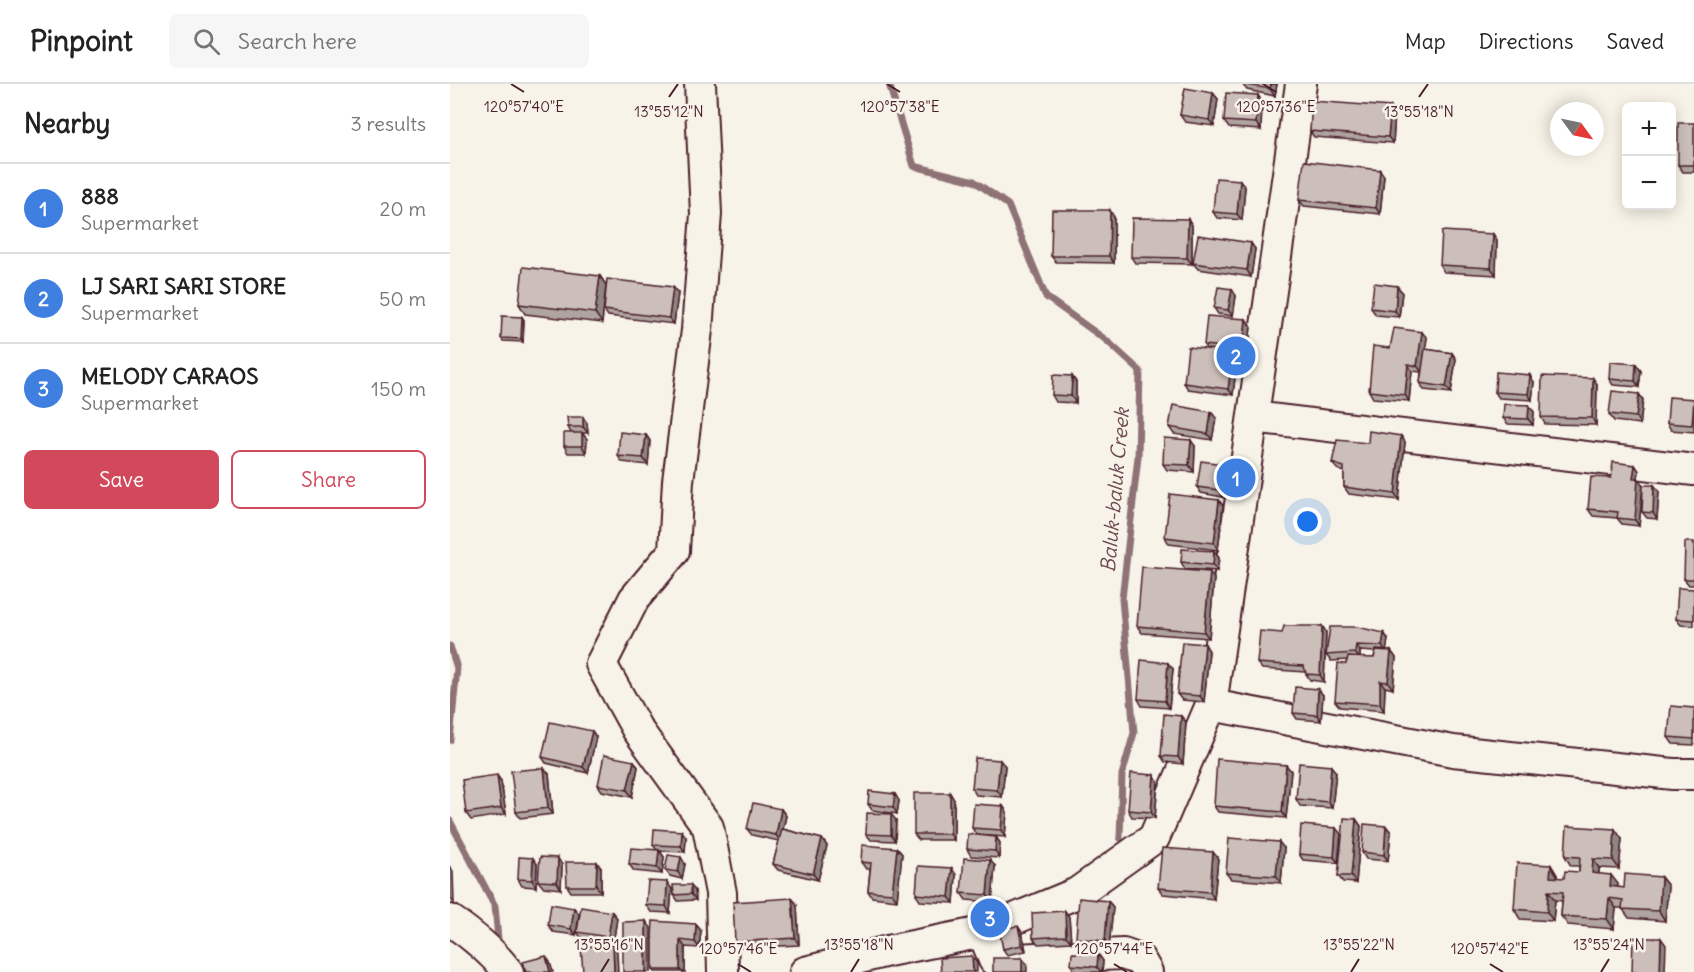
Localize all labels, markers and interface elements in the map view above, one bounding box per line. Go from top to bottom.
search box [169,14,589,68]
text: Pinpoint [30,23,133,59]
icon: search [190,25,223,58]
text: Search here [238,27,357,55]
text: Map [1405,28,1446,55]
text: Directions [1479,28,1573,55]
text: Saved [1606,28,1664,55]
text: 120°57'40"E [484,97,564,116]
text: 120°57'38"E [861,97,940,116]
text: 120°57'36"E [1236,97,1316,116]
text: 13°55'12"N [634,102,704,121]
text: 13°55'18"N [1384,102,1454,121]
north arrow [1550,102,1604,156]
map controls [1622,102,1676,210]
button: + [1622,102,1676,156]
text: Nearby [24,107,110,140]
text: 3 results [350,111,426,136]
button: − [1622,156,1676,210]
text: 888 [81,182,119,210]
text: 1 [40,196,47,221]
text: 20 m [380,196,426,221]
text: Supermarket [81,210,199,235]
text: LJ SARI SARI STORE [81,272,286,300]
text: 2 [38,286,49,311]
text: 50 m [379,286,426,311]
text: Supermarket [81,300,199,325]
pin: 2 [1216,334,1256,378]
text: MELODY CARAOS [81,362,259,390]
text: 3 [38,376,49,401]
text: 150 m [371,376,426,401]
text: Supermarket [81,390,199,415]
water label: Baluk-baluk Creek [1095,405,1134,573]
button: Save [24,450,219,509]
button: Share [231,450,426,509]
pin: 1 [1216,456,1256,500]
your location [1293,507,1322,536]
pin: 3 [970,896,1010,940]
text: 13°55'16"N [574,935,644,954]
text: 13°55'18"N [824,935,894,954]
text: 13°55'22"N [1323,935,1395,954]
text: 13°55'24"N [1573,935,1645,954]
text: 120°57'46"E [699,939,778,958]
text: 120°57'44"E [1075,939,1154,958]
text: 120°57'42"E [1451,939,1529,958]

